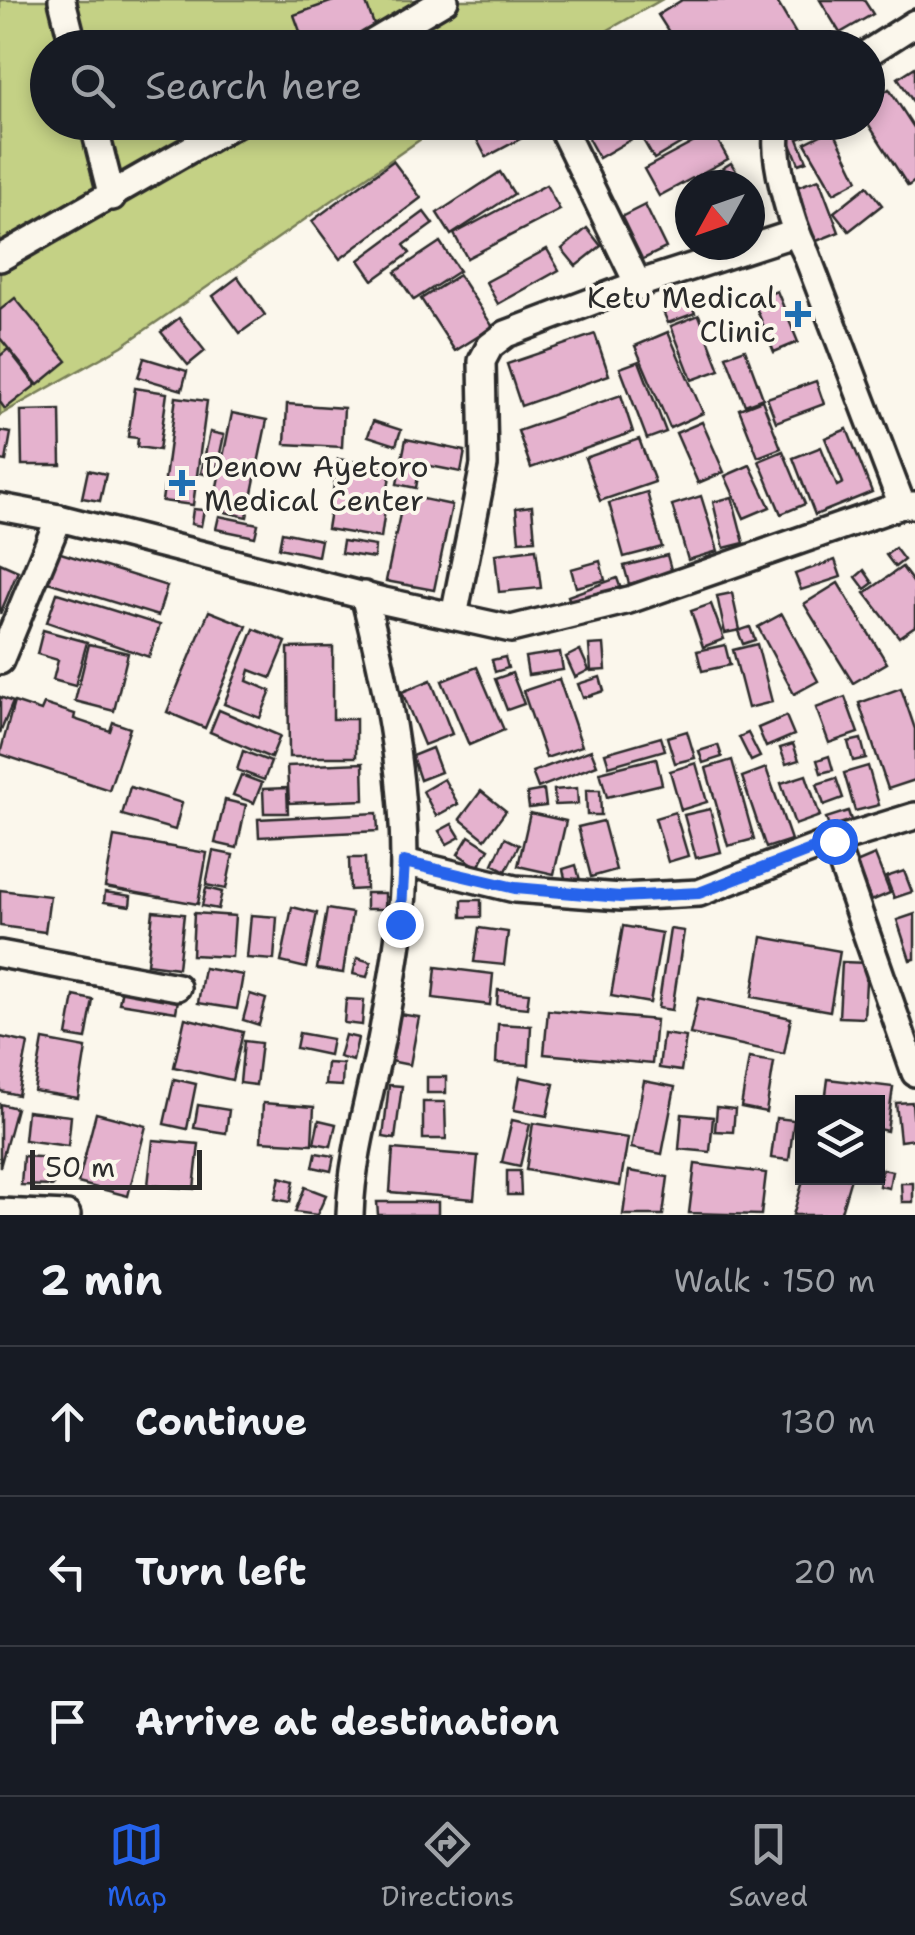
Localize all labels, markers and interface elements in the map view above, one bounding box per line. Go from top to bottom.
search box [30,30,885,140]
icon: search [65,58,120,113]
text: Search here [145,60,362,111]
north arrow [675,170,765,260]
place label: Ketu Medical Clinic [587,277,776,352]
marker: Ketu Medical Clinic [785,301,811,327]
place label: Denow Ayetoro Medical Center [204,446,429,521]
marker: Denow Ayetoro Medical Center [169,470,195,496]
route start [812,819,858,865]
route end [378,902,424,948]
map controls [795,1095,885,1185]
button: layers [795,1095,885,1185]
scale bar [30,1145,202,1190]
text: 50 m [45,1148,115,1186]
text: 2 min [40,1252,162,1308]
text: Walk · 150 m [674,1259,875,1302]
icon: ahead [40,1394,95,1449]
text: Continue [135,1396,307,1447]
text: 130 m [780,1400,875,1443]
icon: left [40,1544,95,1599]
text: Turn left [135,1546,307,1597]
text: 20 m [793,1550,875,1593]
icon: arrive [40,1694,95,1749]
text: Arrive at destination [135,1696,559,1747]
tab: Map [107,1817,167,1915]
tab: Directions [381,1817,514,1915]
tab: Saved [728,1817,808,1915]

